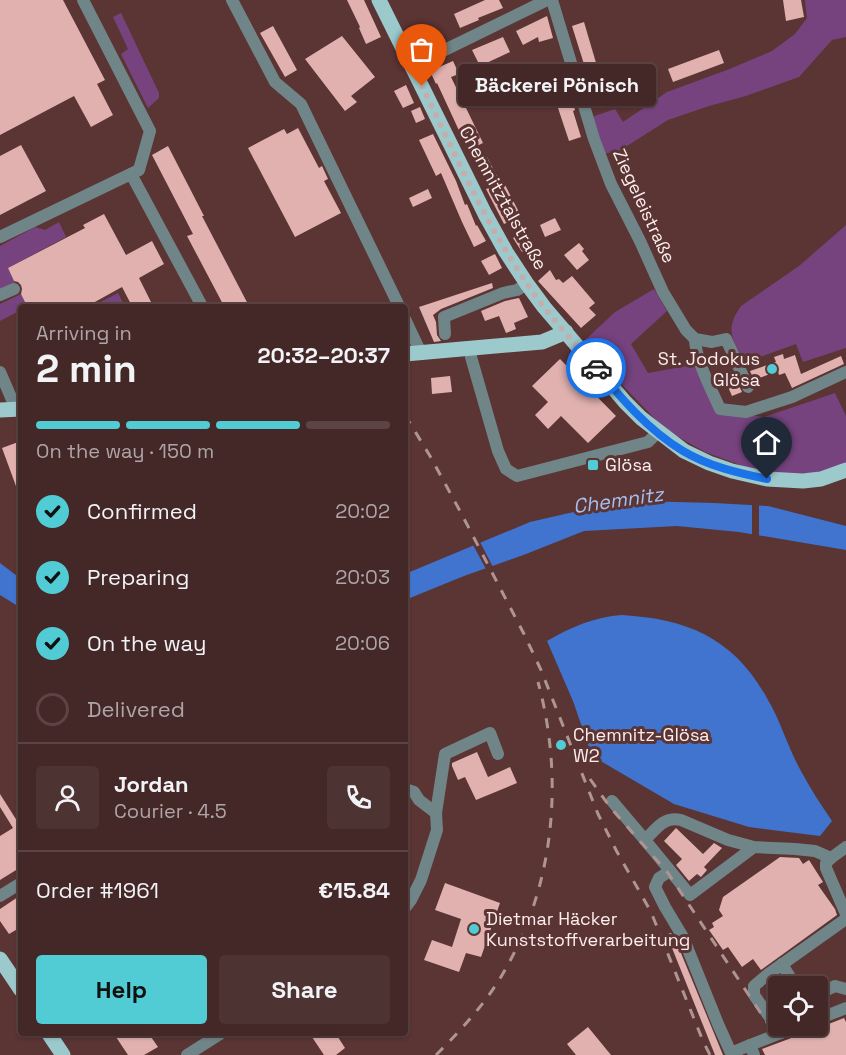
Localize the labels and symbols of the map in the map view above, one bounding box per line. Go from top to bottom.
pin [396,24,447,86]
callout: Bäckerei Pönisch [458,65,656,107]
street label: Chemnitztalstraße [454,122,553,274]
street label: Ziegeleistraße [608,145,681,267]
courier [566,338,626,398]
place label: St. Jodokus Glösa [658,347,760,391]
marker: St. Jodokus Glösa [765,362,779,376]
pin [741,417,792,479]
place label: Glösa [605,453,652,476]
marker: Glösa [586,458,600,472]
water label: Chemnitz [571,481,666,519]
place label: Chemnitz-Glösa W2 [573,723,710,767]
marker: Chemnitz-Glösa W2 [554,738,568,752]
place label: Dietmar Häcker Kunststoffverarbeitung [486,907,690,951]
marker: Dietmar Häcker Kunststoffverarbeitung [467,922,481,936]

